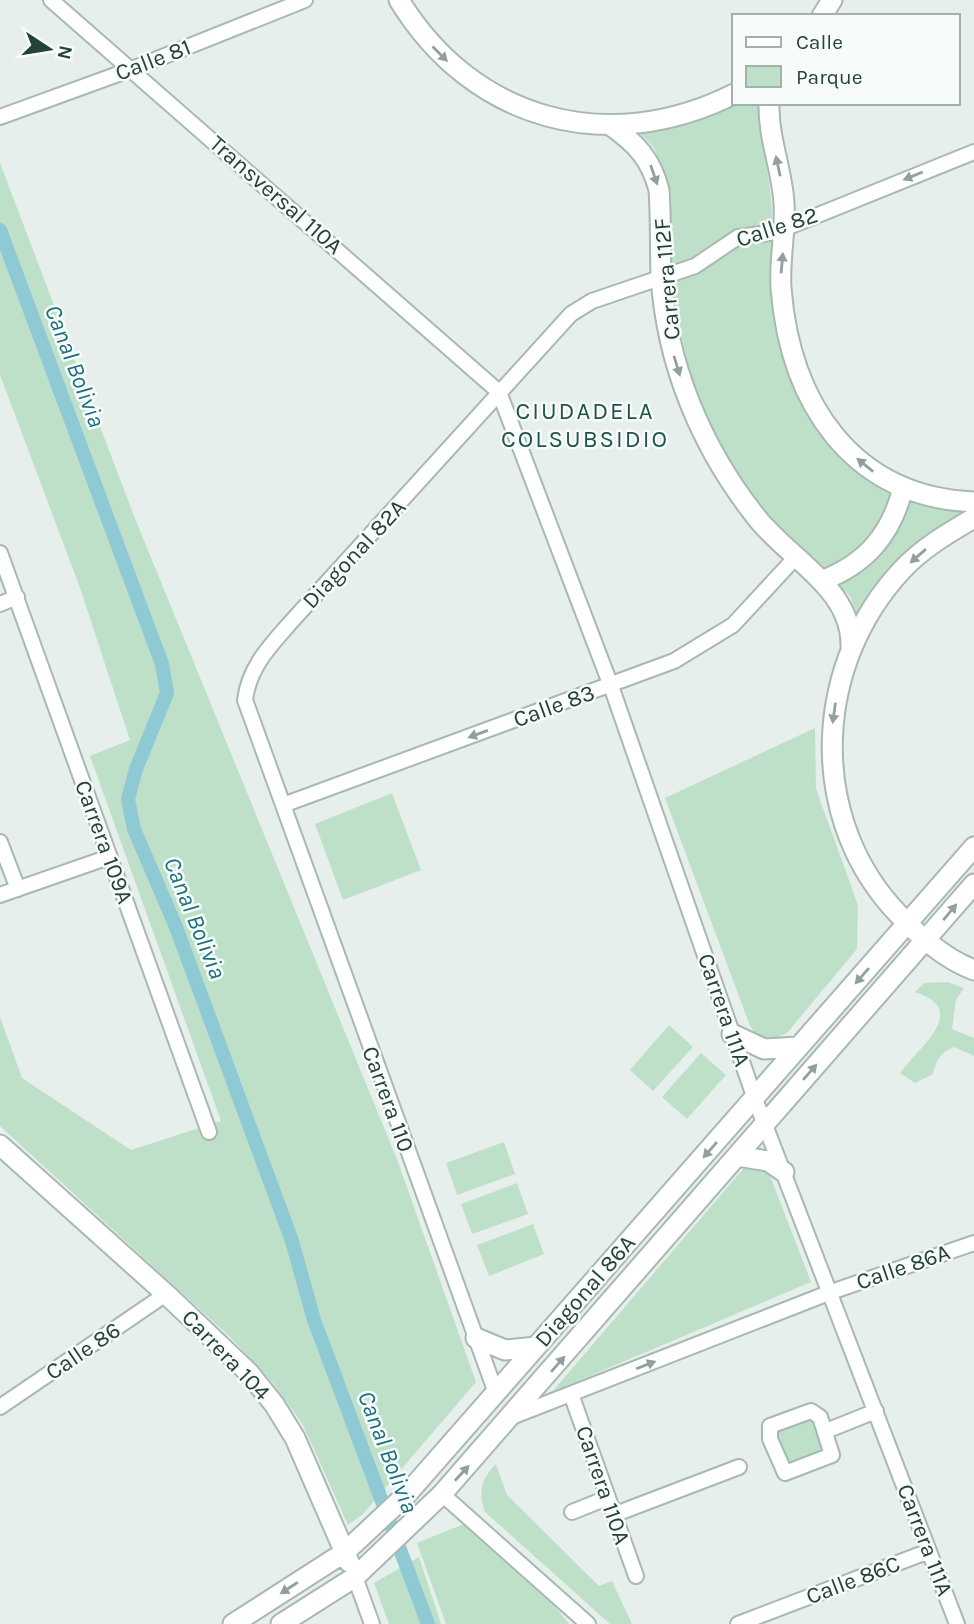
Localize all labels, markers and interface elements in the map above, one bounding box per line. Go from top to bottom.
north arrow [14,14,84,84]
legend [732,14,960,105]
text: Calle [796,30,843,54]
street label: Calle 81 [111,33,195,87]
text: N [52,43,77,61]
one-way arrow [431,45,448,61]
text: Parque [796,65,863,89]
street label: Transversal 110A [204,130,348,260]
one-way arrow [772,155,783,177]
one-way arrow [649,164,660,185]
one-way arrow [902,170,923,181]
street label: Calle 82 [733,201,821,253]
street label: Carrera 112F [648,217,686,341]
one-way arrow [777,252,788,274]
water label: Canal Bolivia [39,301,111,431]
one-way arrow [673,356,683,377]
district label: CIUDADELA COLSUBSIDIO [501,397,669,453]
one-way arrow [857,457,875,472]
street label: Diagonal 82A [297,494,411,614]
one-way arrow [909,548,926,563]
street label: Calle 83 [510,679,598,733]
one-way arrow [828,702,839,724]
one-way arrow [467,729,488,740]
street label: Carrera 109A [69,777,139,907]
water label: Canal Bolivia [158,853,232,983]
one-way arrow [942,904,957,921]
street label: Carrera 111A [692,950,756,1070]
one-way arrow [855,967,870,984]
street label: Carrera 110 [356,1042,420,1156]
one-way arrow [802,1063,818,1081]
one-way arrow [702,1141,718,1158]
street label: Diagonal 86A [529,1230,641,1352]
street label: Calle 86A [853,1238,953,1296]
street label: Carrera 104 [176,1304,276,1406]
street label: Calle 86 [41,1316,125,1386]
one-way arrow [550,1355,566,1373]
one-way arrow [635,1359,656,1370]
water label: Canal Bolivia [352,1387,424,1517]
street label: Carrera 110A [570,1422,636,1548]
one-way arrow [454,1465,470,1482]
street label: Carrera 111A [891,1480,959,1600]
street label: Calle 86C [802,1550,904,1610]
one-way arrow [280,1581,298,1595]

